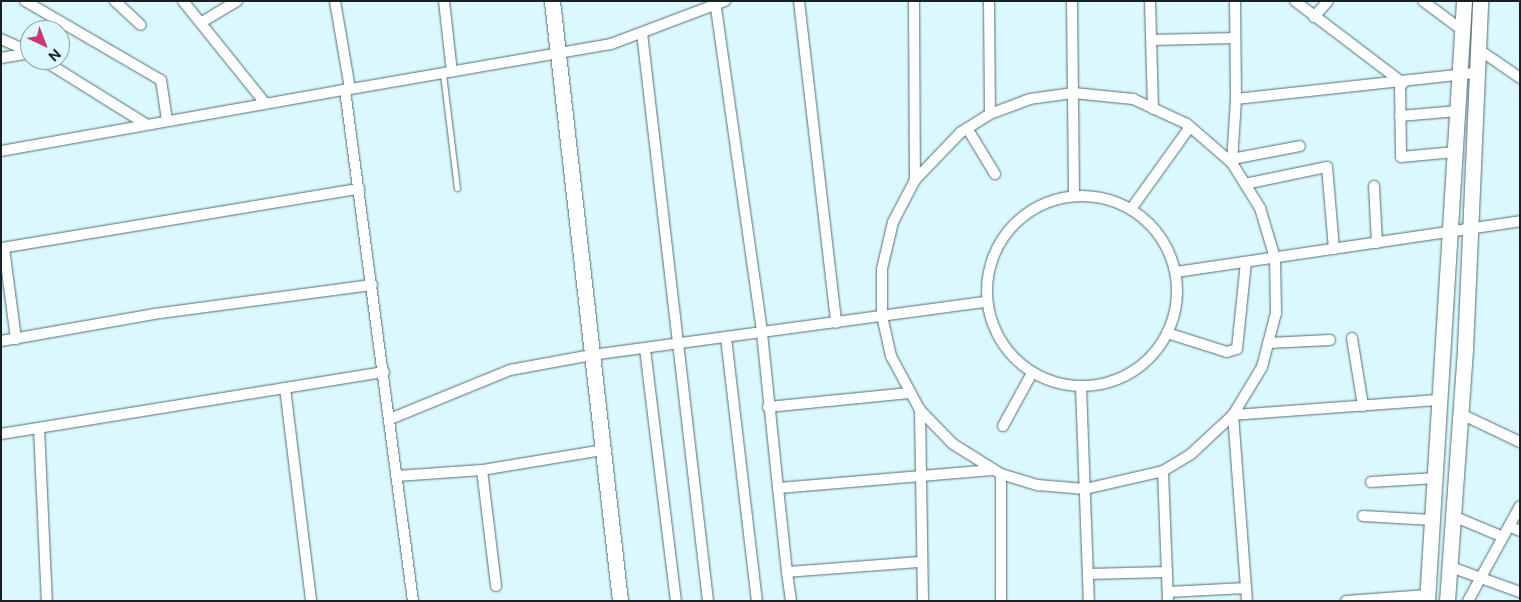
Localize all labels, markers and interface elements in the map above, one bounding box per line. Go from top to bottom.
north arrow [20,20,70,70]
text: N [45,46,64,65]

